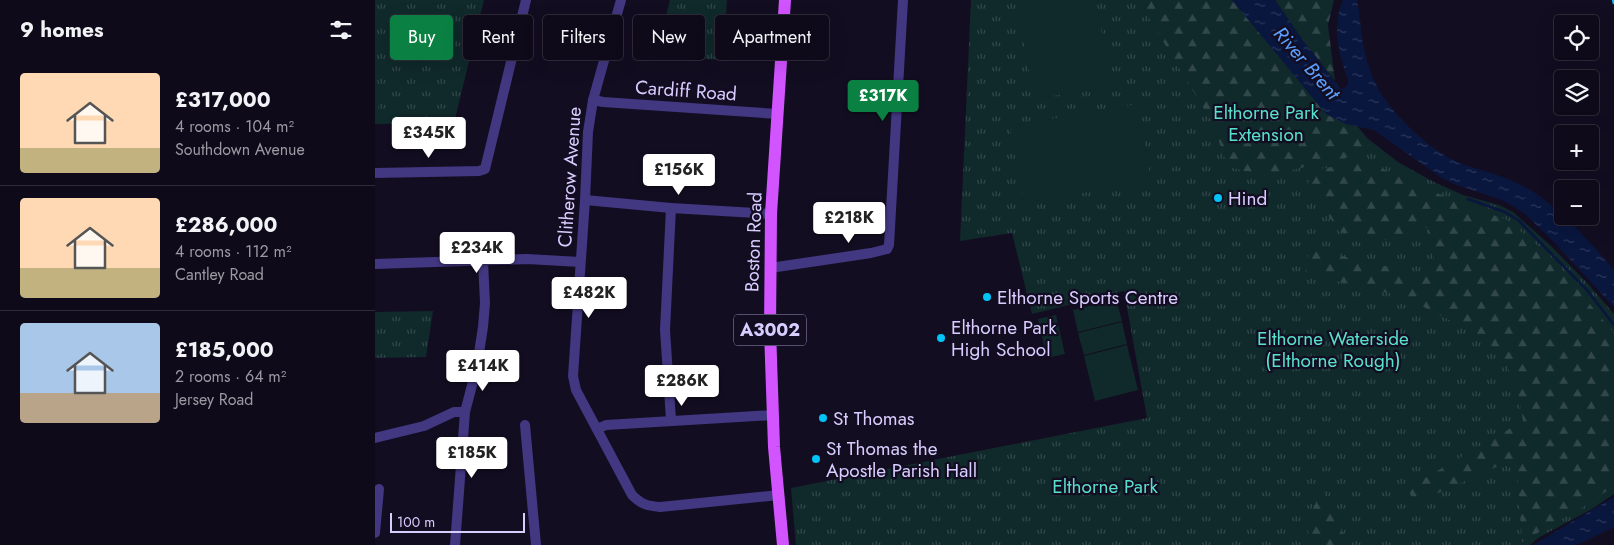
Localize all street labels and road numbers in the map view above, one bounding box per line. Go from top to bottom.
street label: Cardiff Road [634,73,738,108]
street label: Clitherow Avenue [551,106,588,248]
street label: Boston Road [738,191,769,293]
road number: A3002 [734,314,806,346]

